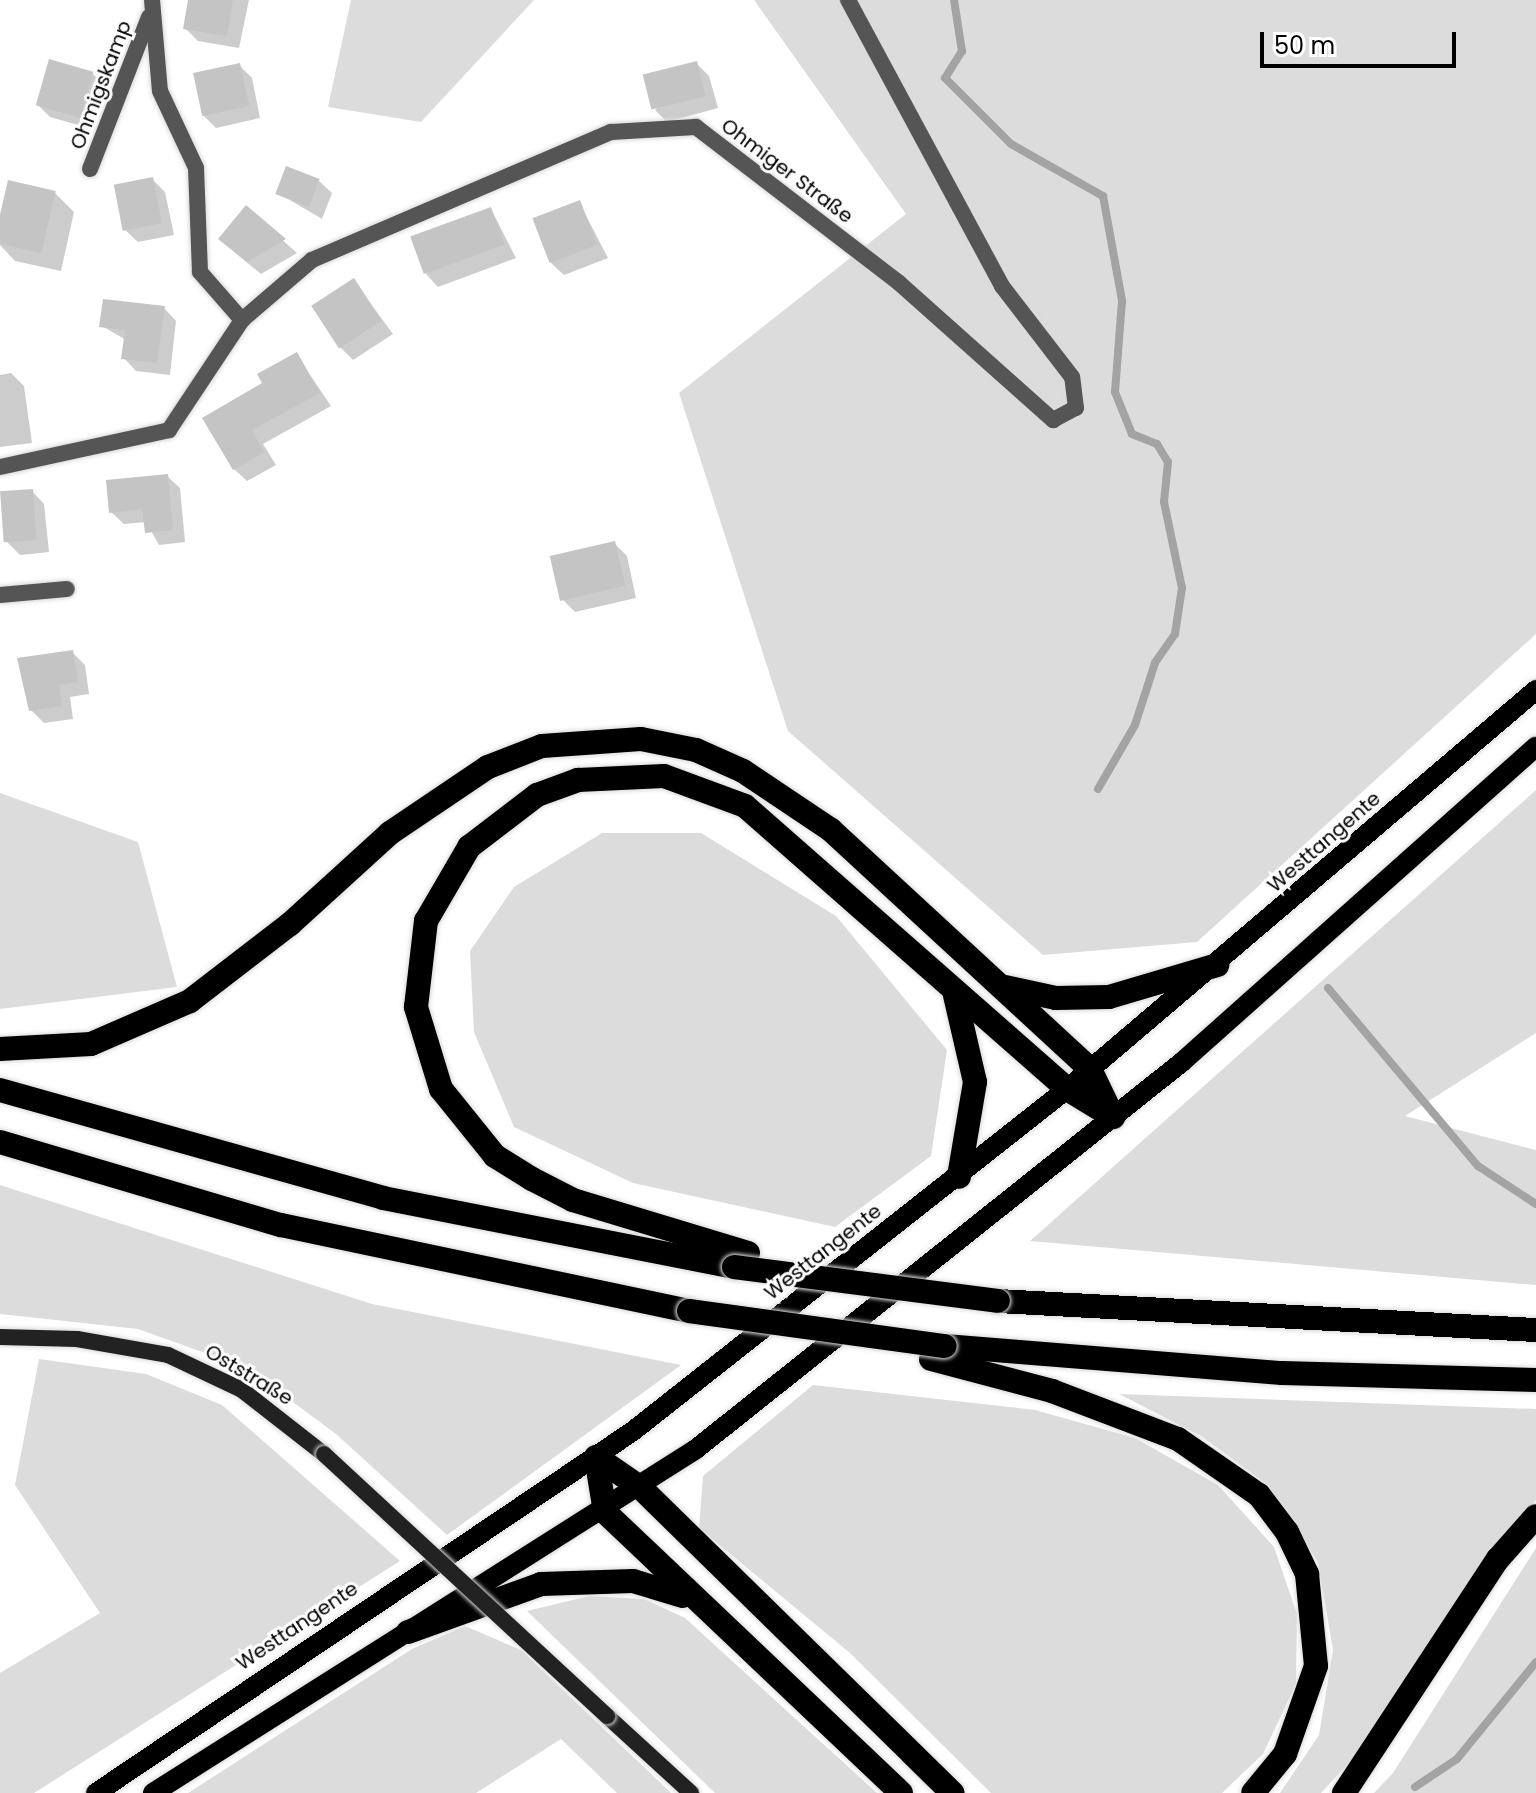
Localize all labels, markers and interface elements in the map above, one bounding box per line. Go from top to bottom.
scale bar [1264,16,1460,66]
street label: Ohmigskamp [65,17,137,153]
text: 50 m [1274,29,1335,62]
street label: Ohmiger Straße [716,114,858,228]
street label: Westtangente [1263,786,1385,898]
street label: Westtangente [760,1199,886,1305]
street label: Oststraße [201,1339,297,1411]
street label: Westtangente [232,1576,362,1676]

